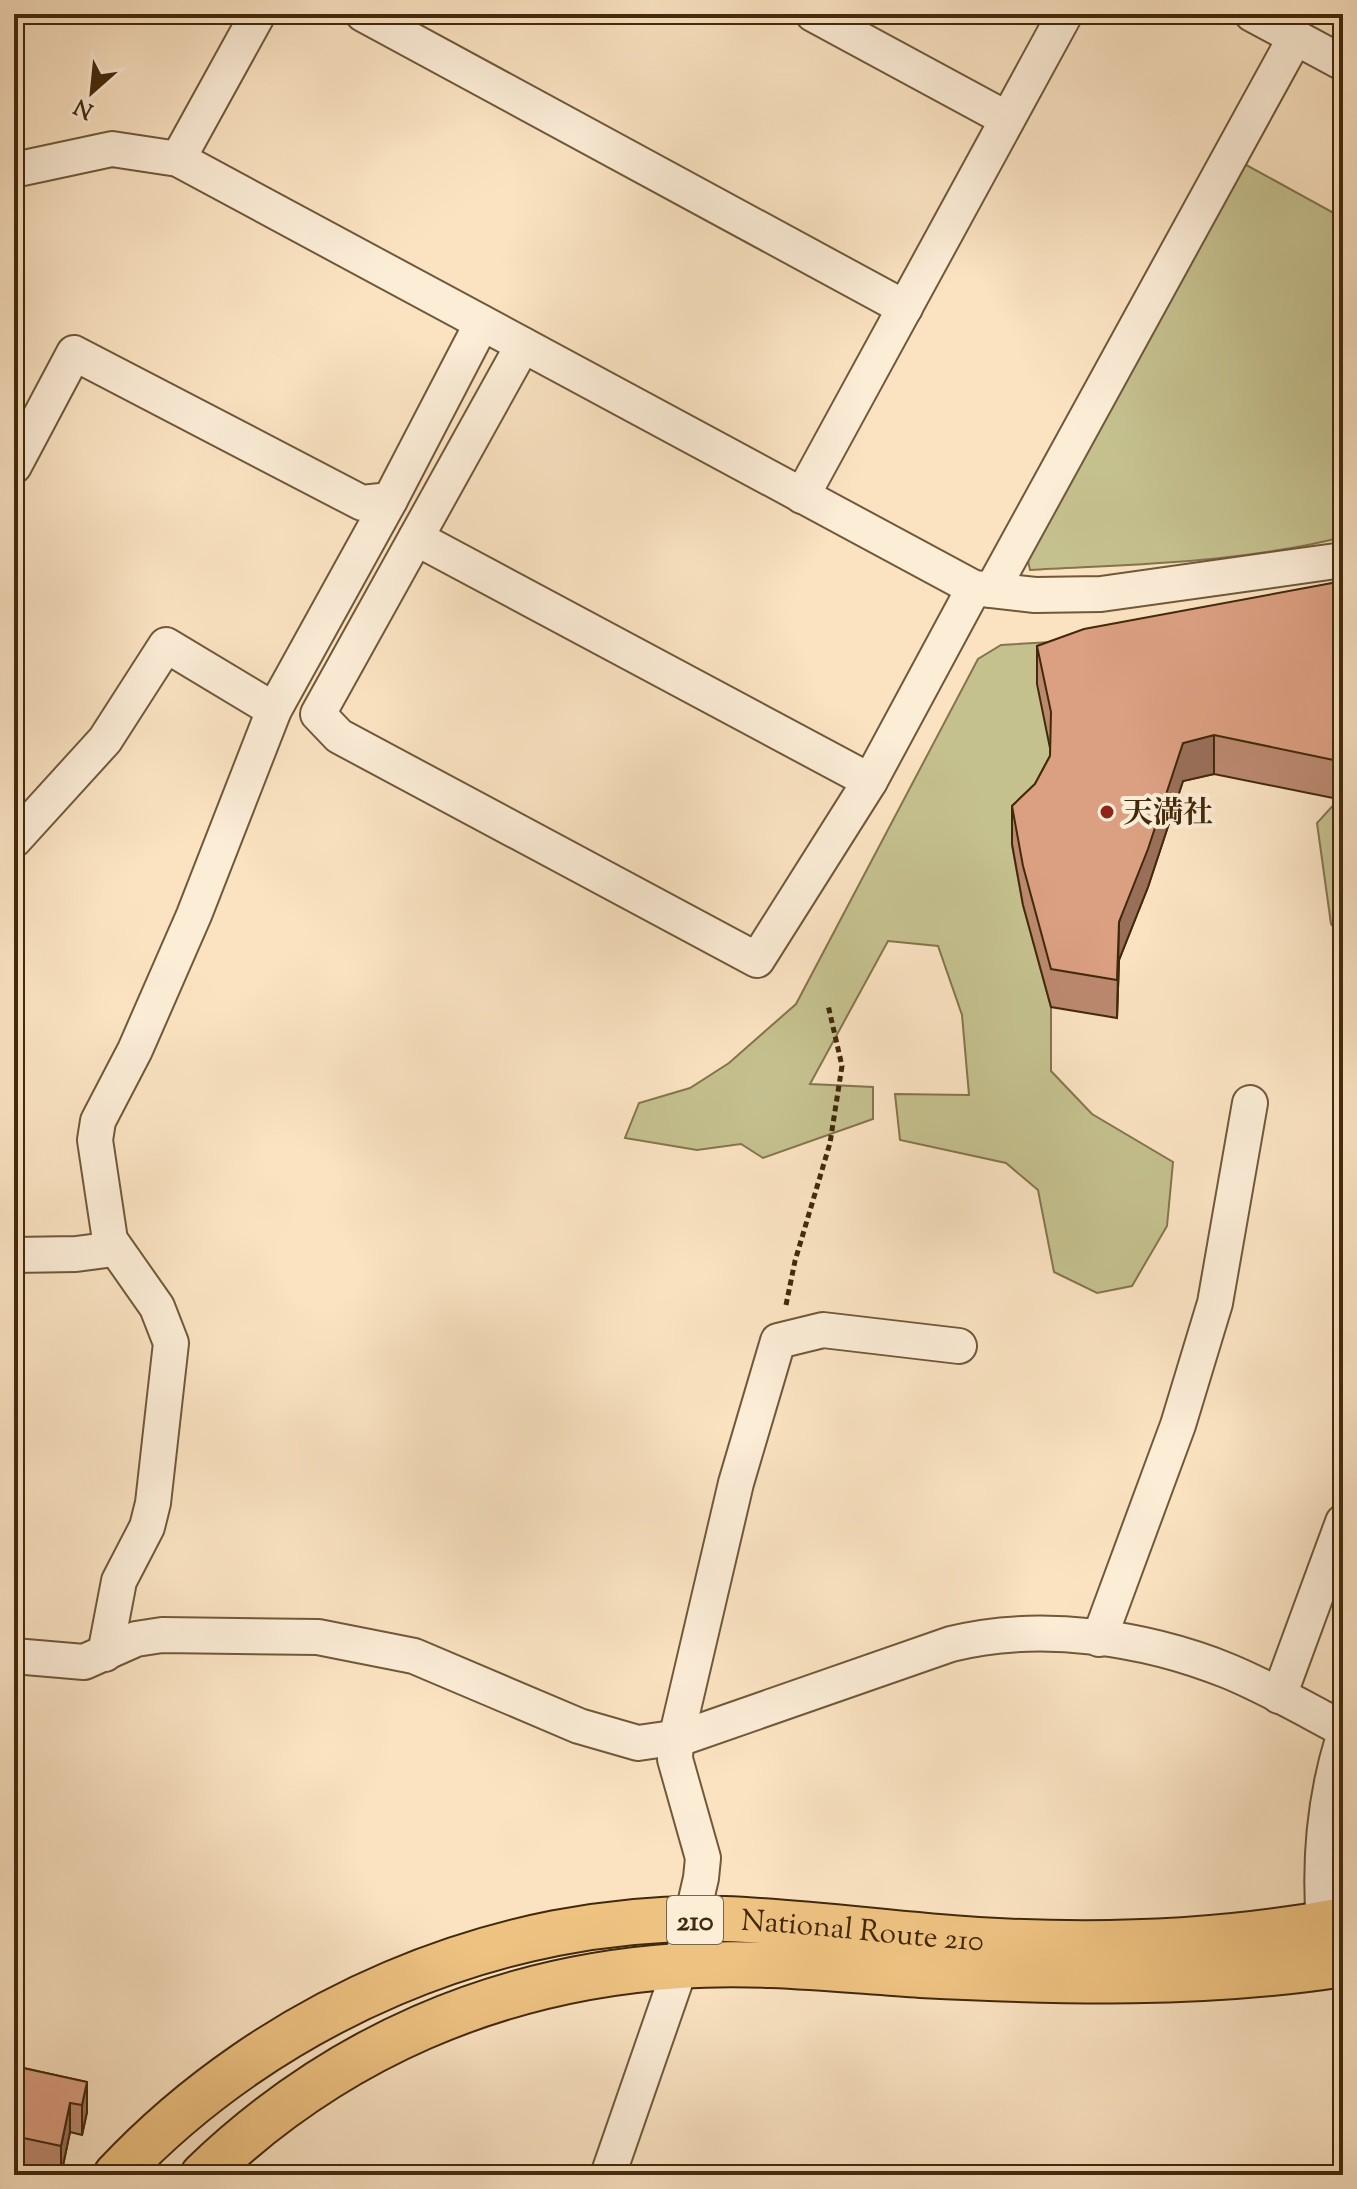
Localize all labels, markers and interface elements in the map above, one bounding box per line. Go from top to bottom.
north arrow [52,52,132,132]
text: N [69,89,99,125]
place label: 天満社 [1123,793,1213,836]
marker: 天満社 [1098,803,1116,821]
road number: 210 [667,1896,723,1944]
street label: National Route 210 [740,1901,985,1964]

